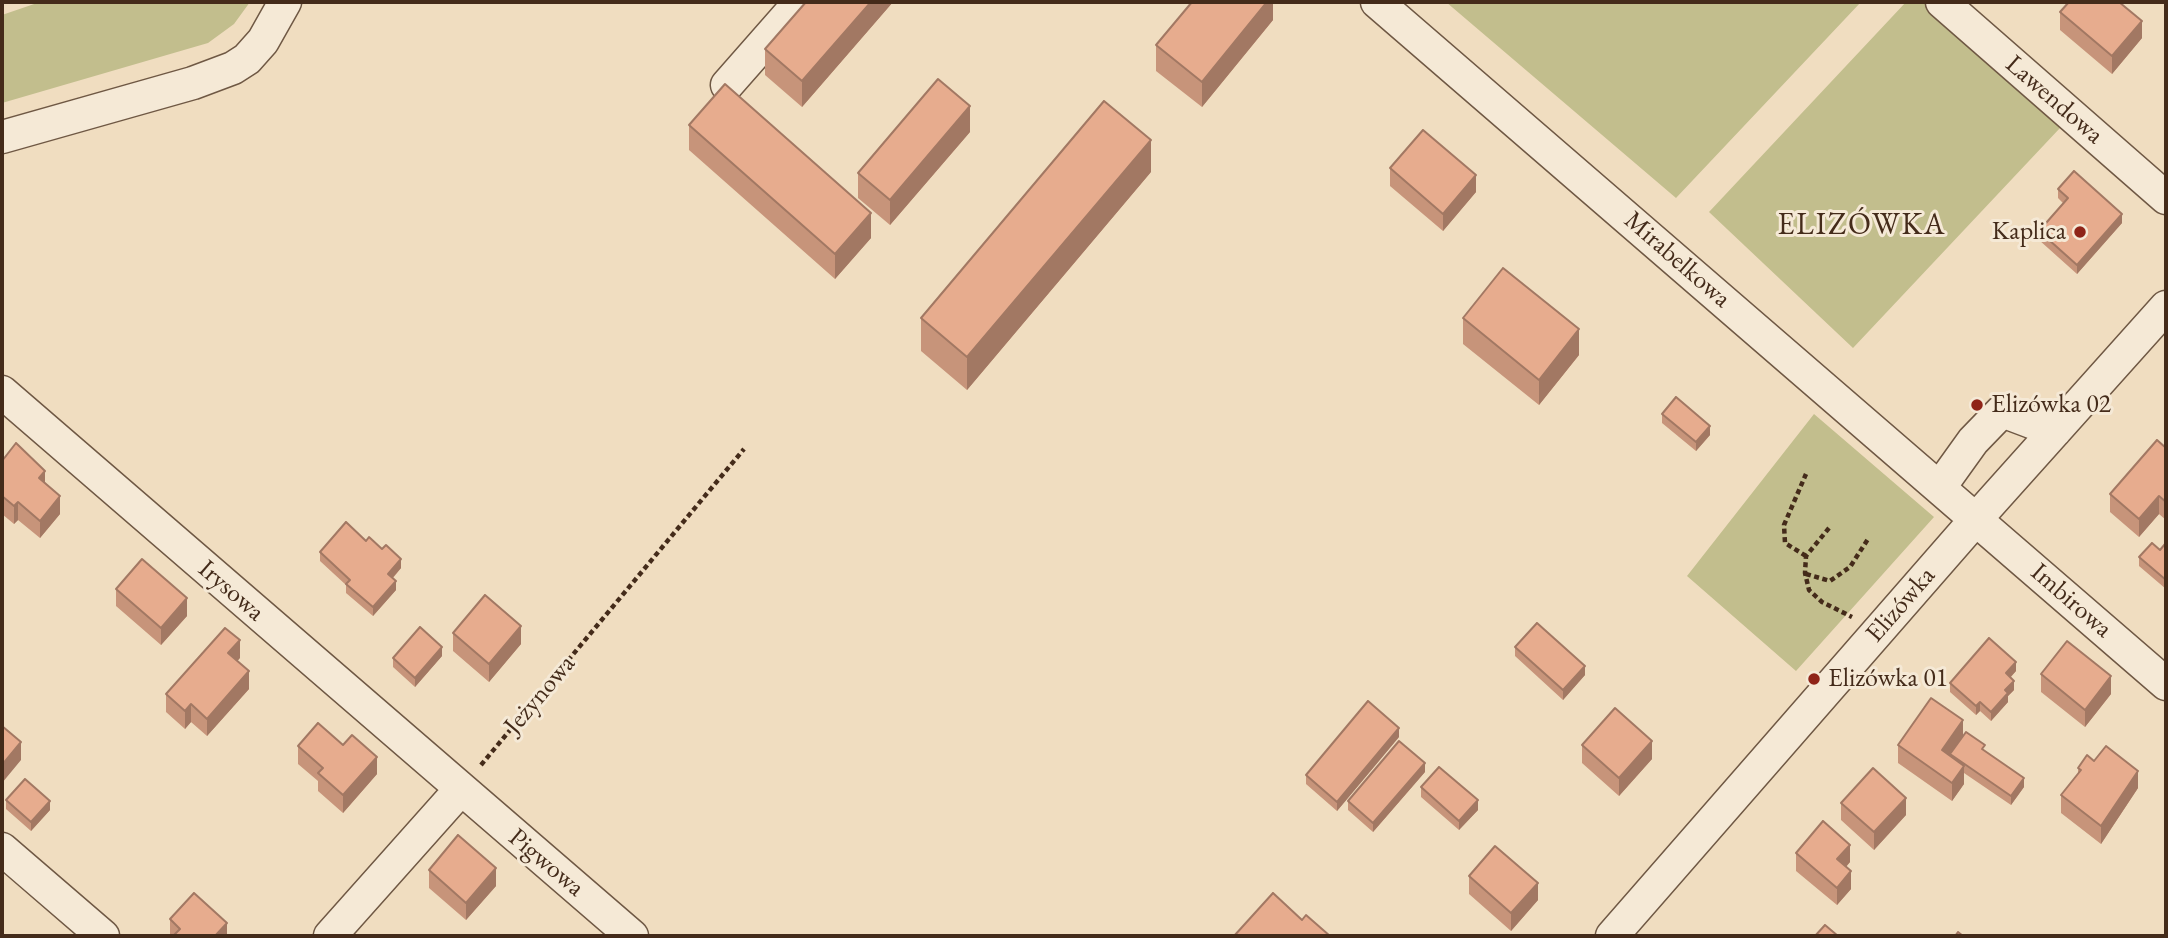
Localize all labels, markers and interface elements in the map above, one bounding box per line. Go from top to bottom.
street label: Lawendowa [1999,49,2109,151]
street label: Mirabelkowa [1617,205,1737,315]
district label: ELIZÓWKA [1778,208,1946,244]
place label: Kaplica [1992,216,2066,248]
marker: Kaplica [2072,224,2088,240]
place label: Elizówka 02 [1991,389,2111,421]
marker: Elizówka 02 [1969,397,1985,413]
street label: Irysowa [191,554,271,628]
street label: Imbirowa [2024,557,2118,645]
street label: Elizówka [1860,561,1942,649]
street label: Jeżynowa [498,649,582,741]
place label: Elizówka 01 [1828,663,1948,695]
marker: Elizówka 01 [1806,671,1822,687]
street label: Pigwowa [502,822,590,904]

